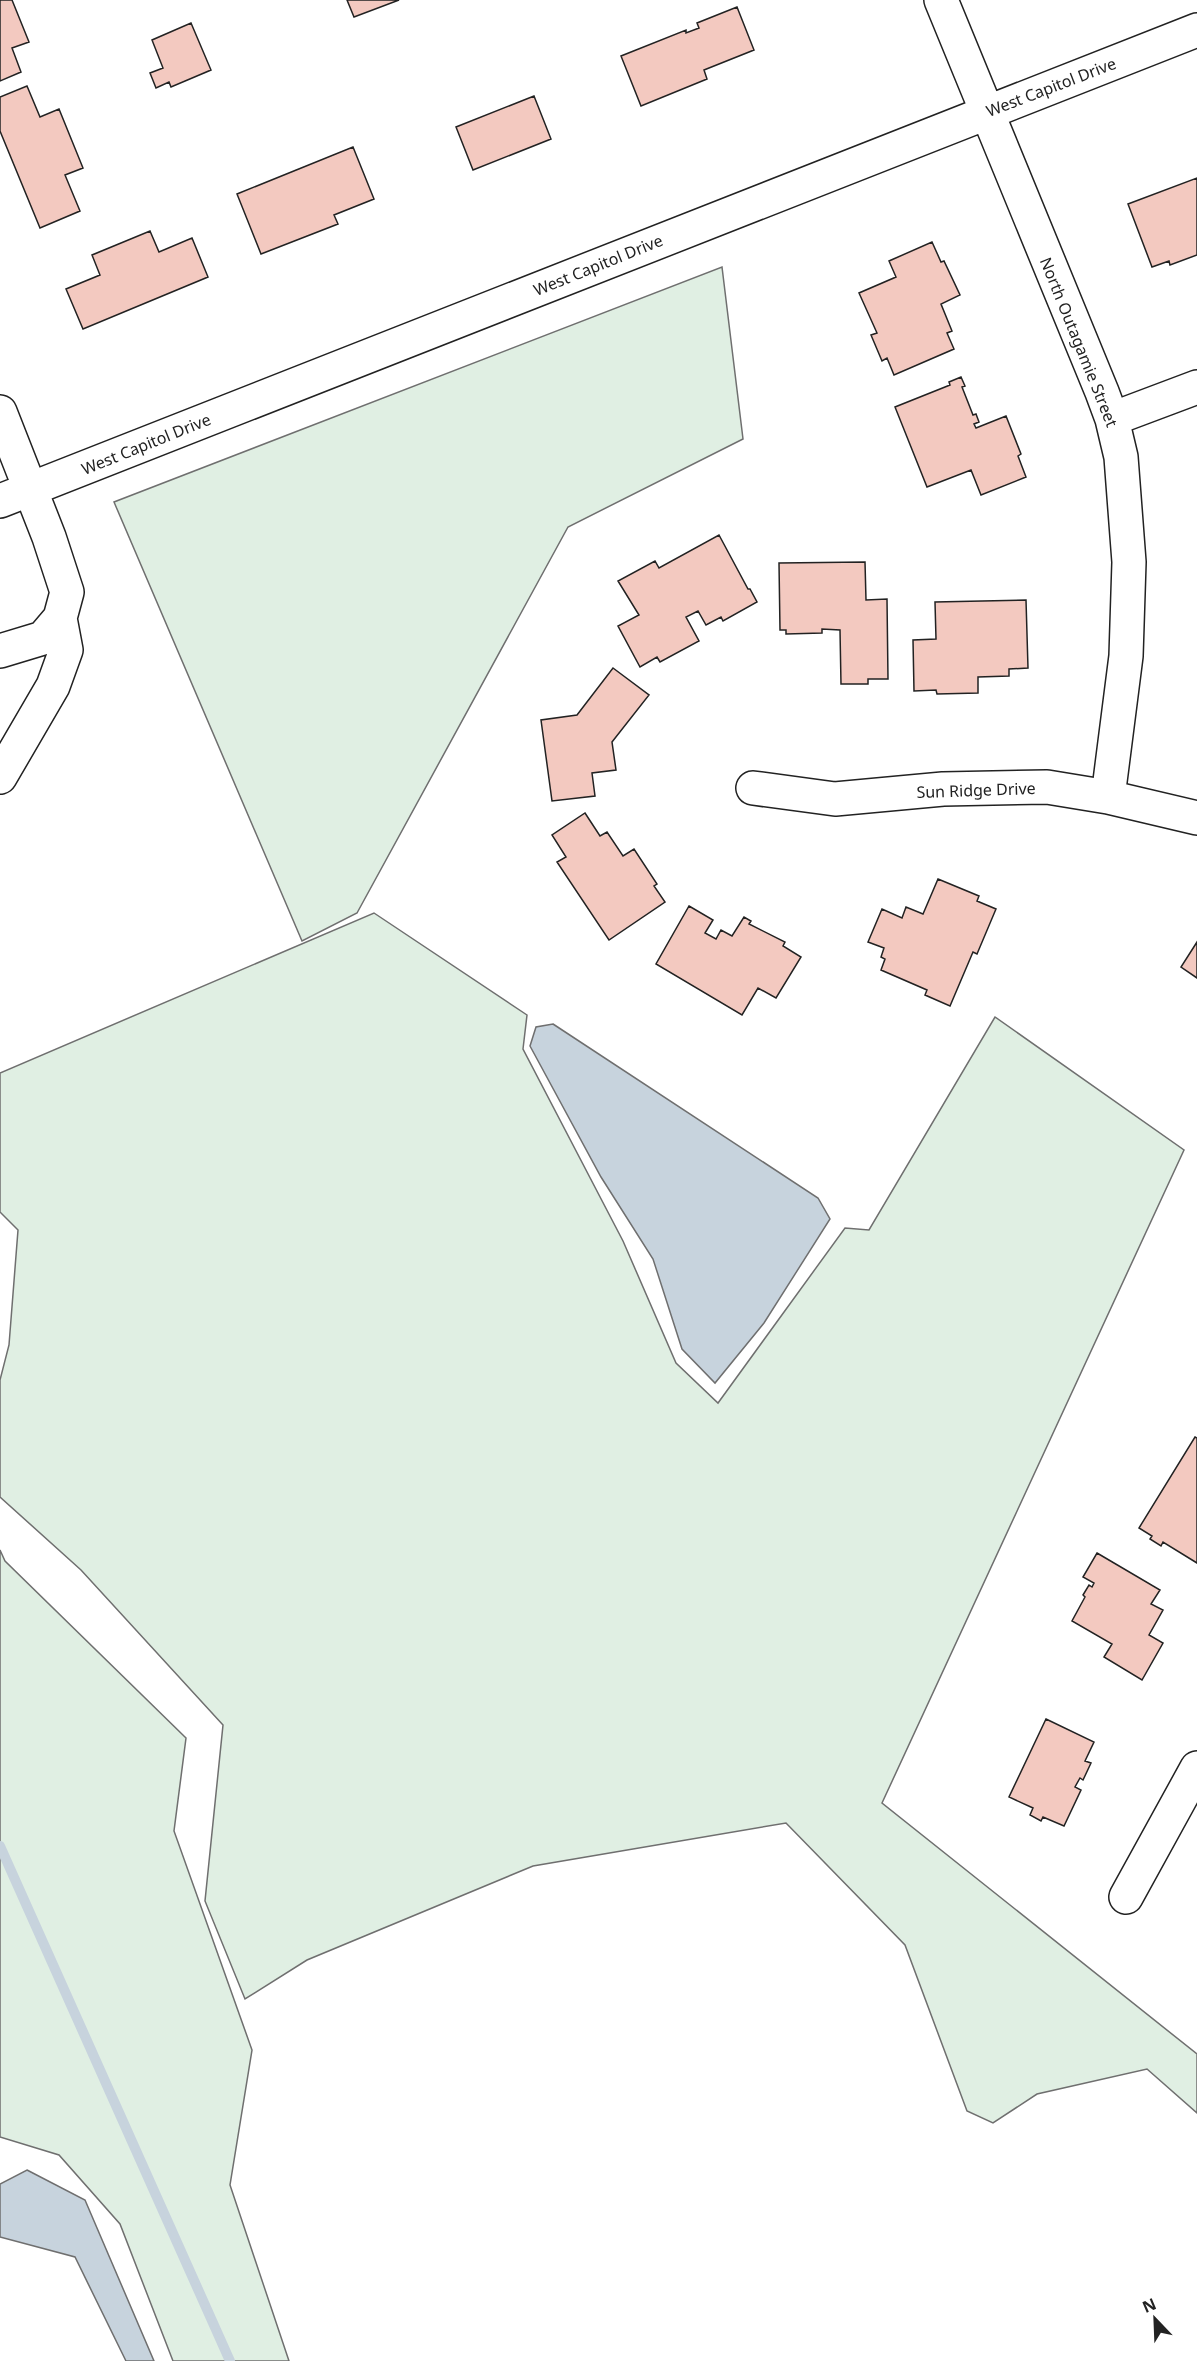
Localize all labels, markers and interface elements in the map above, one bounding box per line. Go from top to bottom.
street label: West Capitol Drive [983,52,1119,122]
street label: West Capitol Drive [530,229,666,301]
street label: North Outagamie Street [1035,254,1123,430]
street label: West Capitol Drive [78,408,214,480]
street label: Sun Ridge Drive [916,777,1036,803]
north arrow [1125,2289,1185,2349]
text: N [1139,2293,1159,2318]

